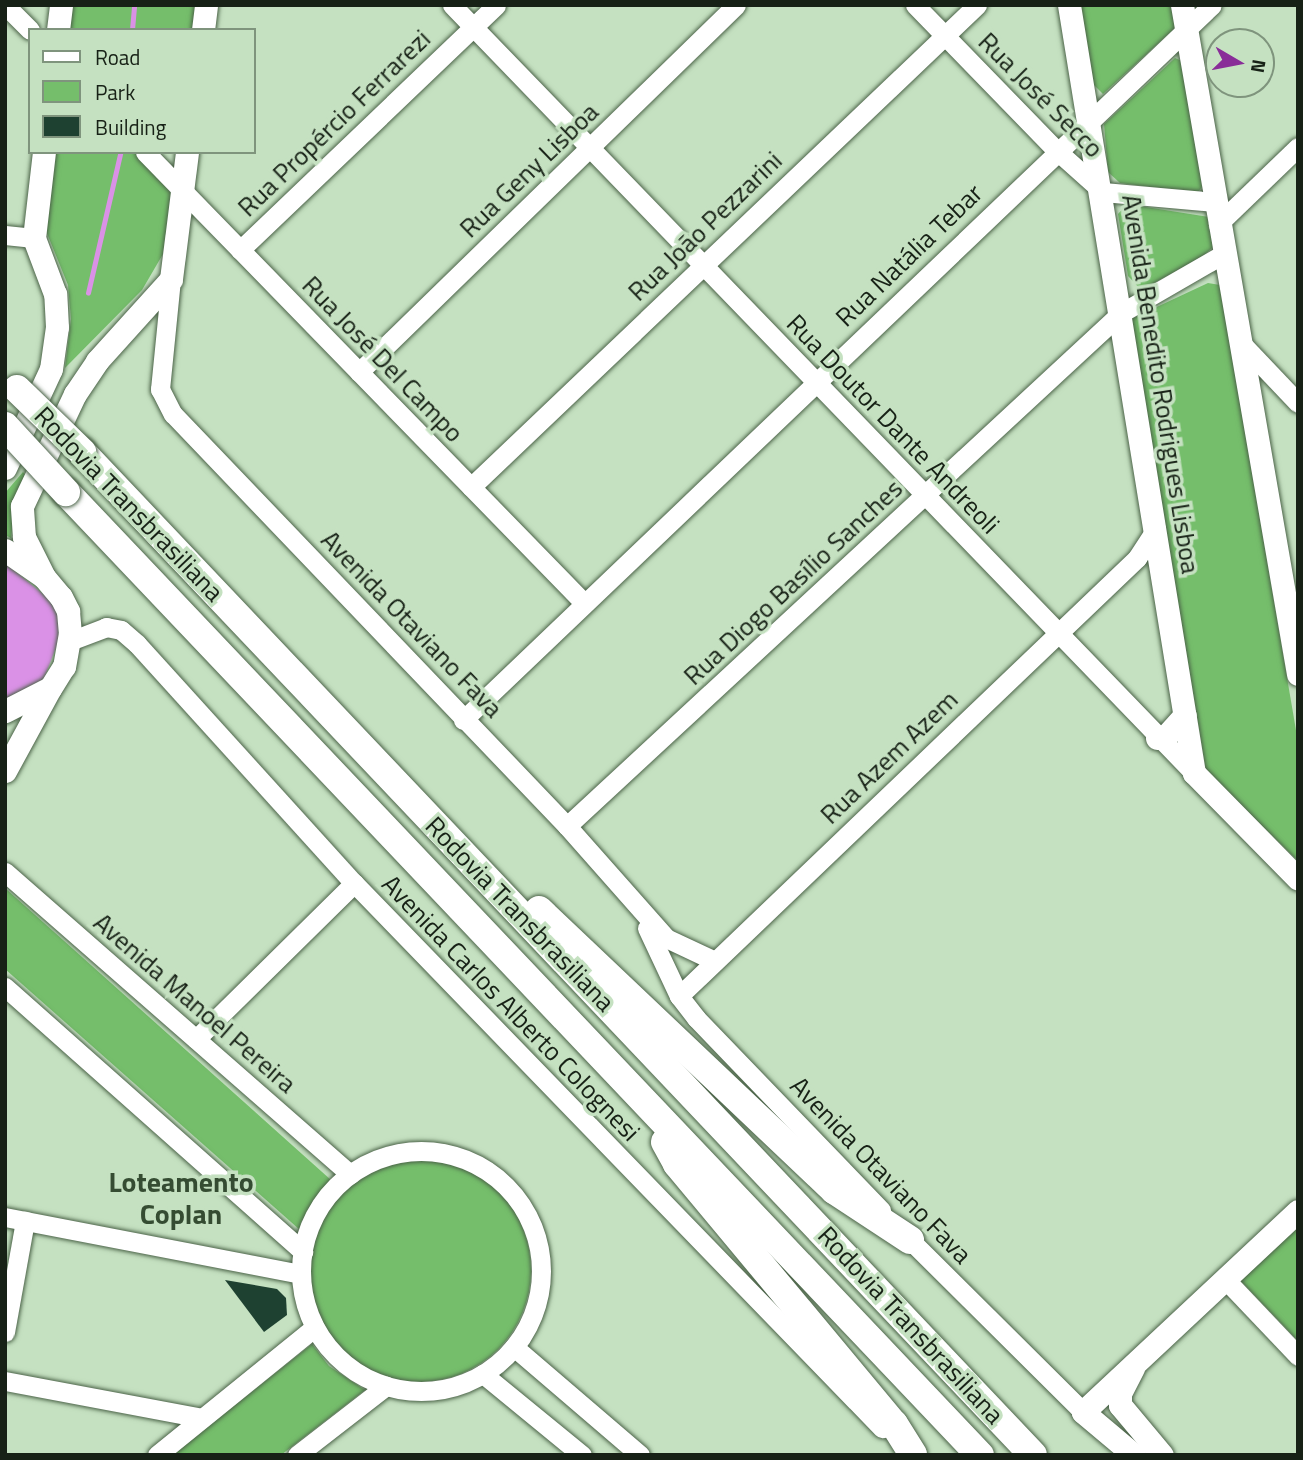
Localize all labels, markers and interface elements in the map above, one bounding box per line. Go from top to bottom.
street label: Rua Propércio Ferrarezi [231,23,437,223]
street label: Rua José Secco [972,26,1110,164]
legend [28,28,256,154]
north arrow [1205,28,1275,98]
text: Road [95,41,140,73]
text: N [1244,57,1275,75]
text: Park [95,76,135,108]
street label: Rua Geny Lisboa [453,96,605,244]
text: Building [95,111,166,143]
street label: Rua João Pezzarini [622,145,788,307]
street label: Rua Natália Tebar [829,177,989,333]
street label: Avenida Benedito Rodrigues Lisboa [1116,192,1206,576]
street label: Rua José Del Campo [296,270,470,448]
street label: Rua Doutor Dante Andreoli [780,308,1006,540]
street label: Rodovia Transbrasiliana [28,400,230,608]
street label: Rua Diogo Basílio Sanches [677,473,909,691]
street label: Avenida Otaviano Fava [315,524,509,724]
street label: Rua Azem Azem [814,684,964,830]
street label: Rodovia Transbrasiliana [419,810,621,1018]
street label: Avenida Carlos Alberto Colognesi [376,868,646,1148]
street label: Avenida Manoel Pereira [87,907,303,1099]
street label: Avenida Otaviano Fava [784,1070,978,1270]
district label: Loteamento Coplan [108,1165,254,1231]
street label: Rodovia Transbrasiliana [811,1220,1011,1430]

